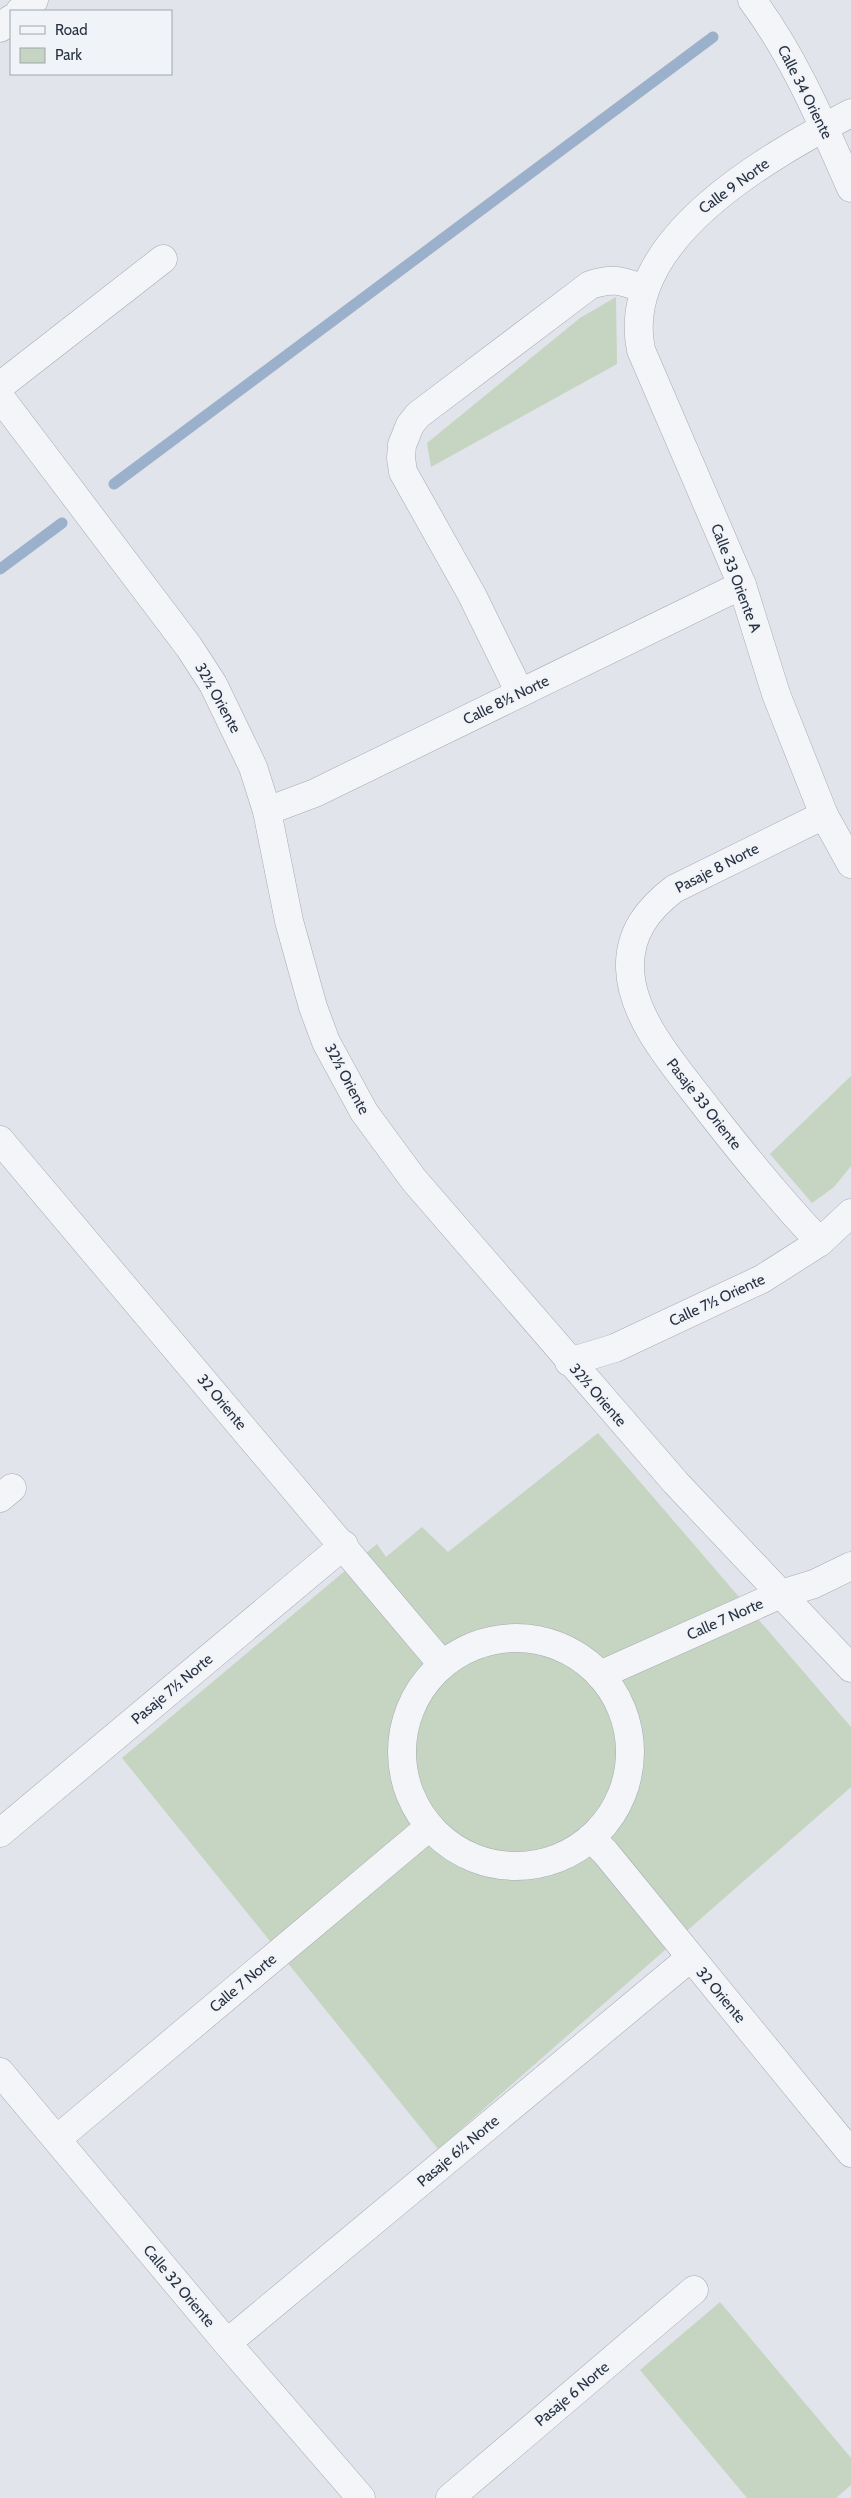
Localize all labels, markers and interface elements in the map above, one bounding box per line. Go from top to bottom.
legend [10,10,172,75]
text: Road [55,21,88,39]
street label: Calle 34 Oriente [774,42,836,142]
text: Park [55,46,82,64]
street label: Calle 9 Norte [695,154,773,218]
street label: Calle 33 Oriente A [707,521,765,635]
street label: 32½ Oriente [191,660,245,737]
street label: Calle 8½ Norte [460,671,552,729]
street label: Pasaje 8 Norte [672,839,762,897]
street label: 32½ Oriente [321,1041,373,1118]
street label: Pasaje 33 Oriente [663,1055,745,1153]
street label: Calle 7½ Oriente [666,1270,768,1330]
street label: 32½ Oriente [566,1360,630,1430]
street label: 32 Oriente [193,1370,251,1434]
street label: Calle 7 Norte [684,1594,766,1644]
street label: Pasaje 7½ Norte [128,1650,216,1728]
street label: Calle 7 Norte [206,1950,280,2016]
street label: 32 Oriente [692,1963,750,2027]
street label: Pasaje 6½ Norte [413,2111,503,2190]
street label: Calle 32 Oriente [139,2241,219,2331]
street label: Pasaje 6 Norte [531,2358,613,2430]

